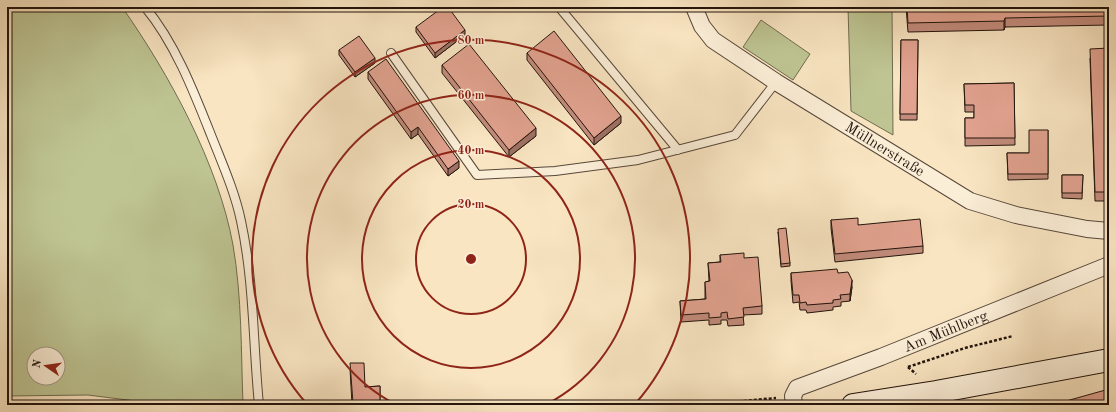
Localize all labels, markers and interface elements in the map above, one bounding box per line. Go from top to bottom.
text: 80 m [458,35,485,47]
text: 60 m [458,90,485,102]
street label: Müllnerstraße [842,120,927,180]
text: 40 m [458,145,485,157]
text: 20 m [458,199,485,211]
centre of rings [464,252,478,266]
street label: Am Mühlberg [902,309,990,356]
north arrow [26,346,66,386]
text: N [31,358,44,369]

